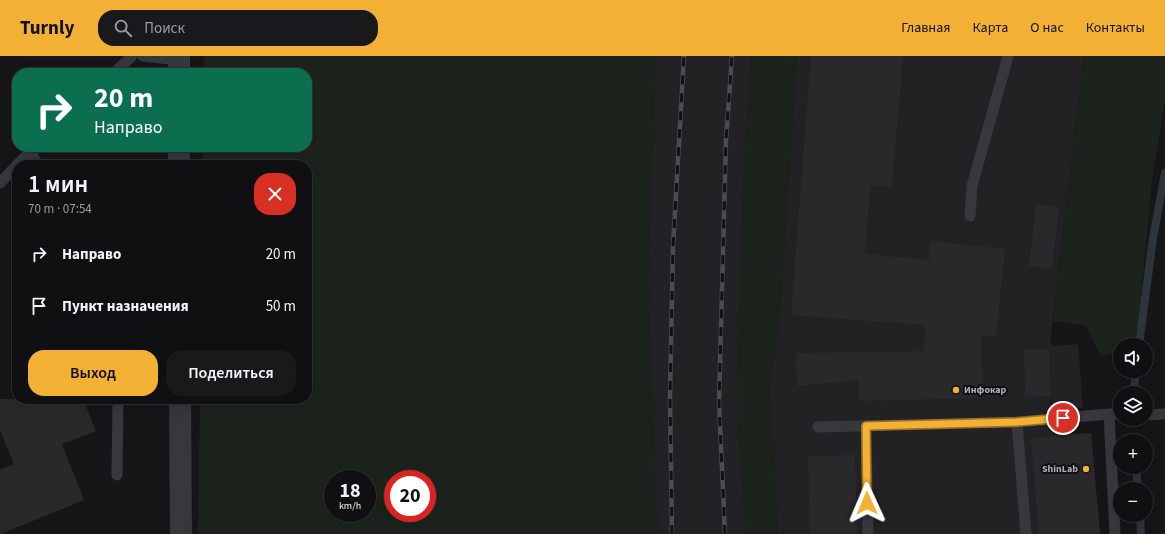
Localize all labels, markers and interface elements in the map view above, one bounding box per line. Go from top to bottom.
search box [98,10,378,46]
text: Turnly [20,15,74,42]
icon: search [112,17,134,39]
text: Поиск [144,18,185,39]
text: Главная [901,18,950,38]
text: Карта [972,18,1008,38]
text: О нас [1030,18,1064,38]
text: Контакты [1086,18,1145,38]
text: 20 m [94,78,153,118]
icon: right [28,84,80,136]
text: Направо [94,115,162,140]
text: 1 мин [28,167,88,202]
button: close [254,173,296,215]
text: 70 m · 07:54 [28,200,92,218]
icon: right [28,243,50,265]
text: Направо [62,244,121,265]
text: 20 m [266,244,296,265]
icon: arrive [28,295,50,317]
text: Пункт назначения [62,296,189,317]
text: 50 m [266,296,296,317]
map controls [1113,338,1153,522]
button: sound [1113,338,1153,378]
button: Выход [28,350,158,396]
button: Поделиться [166,350,296,396]
place label: Инфокар [964,383,1007,397]
marker: Инфокар [951,385,961,395]
button: layers [1113,386,1153,426]
pin [1046,401,1080,435]
icon: arrive [1052,407,1074,429]
button: + [1113,434,1153,474]
place label: ShinLab [1042,462,1078,476]
marker: ShinLab [1081,464,1091,474]
speed limit sign: 20 [384,470,436,522]
text: 18 [339,477,361,505]
position arrow [846,482,888,524]
button: − [1113,482,1153,522]
text: km/h [339,499,361,513]

